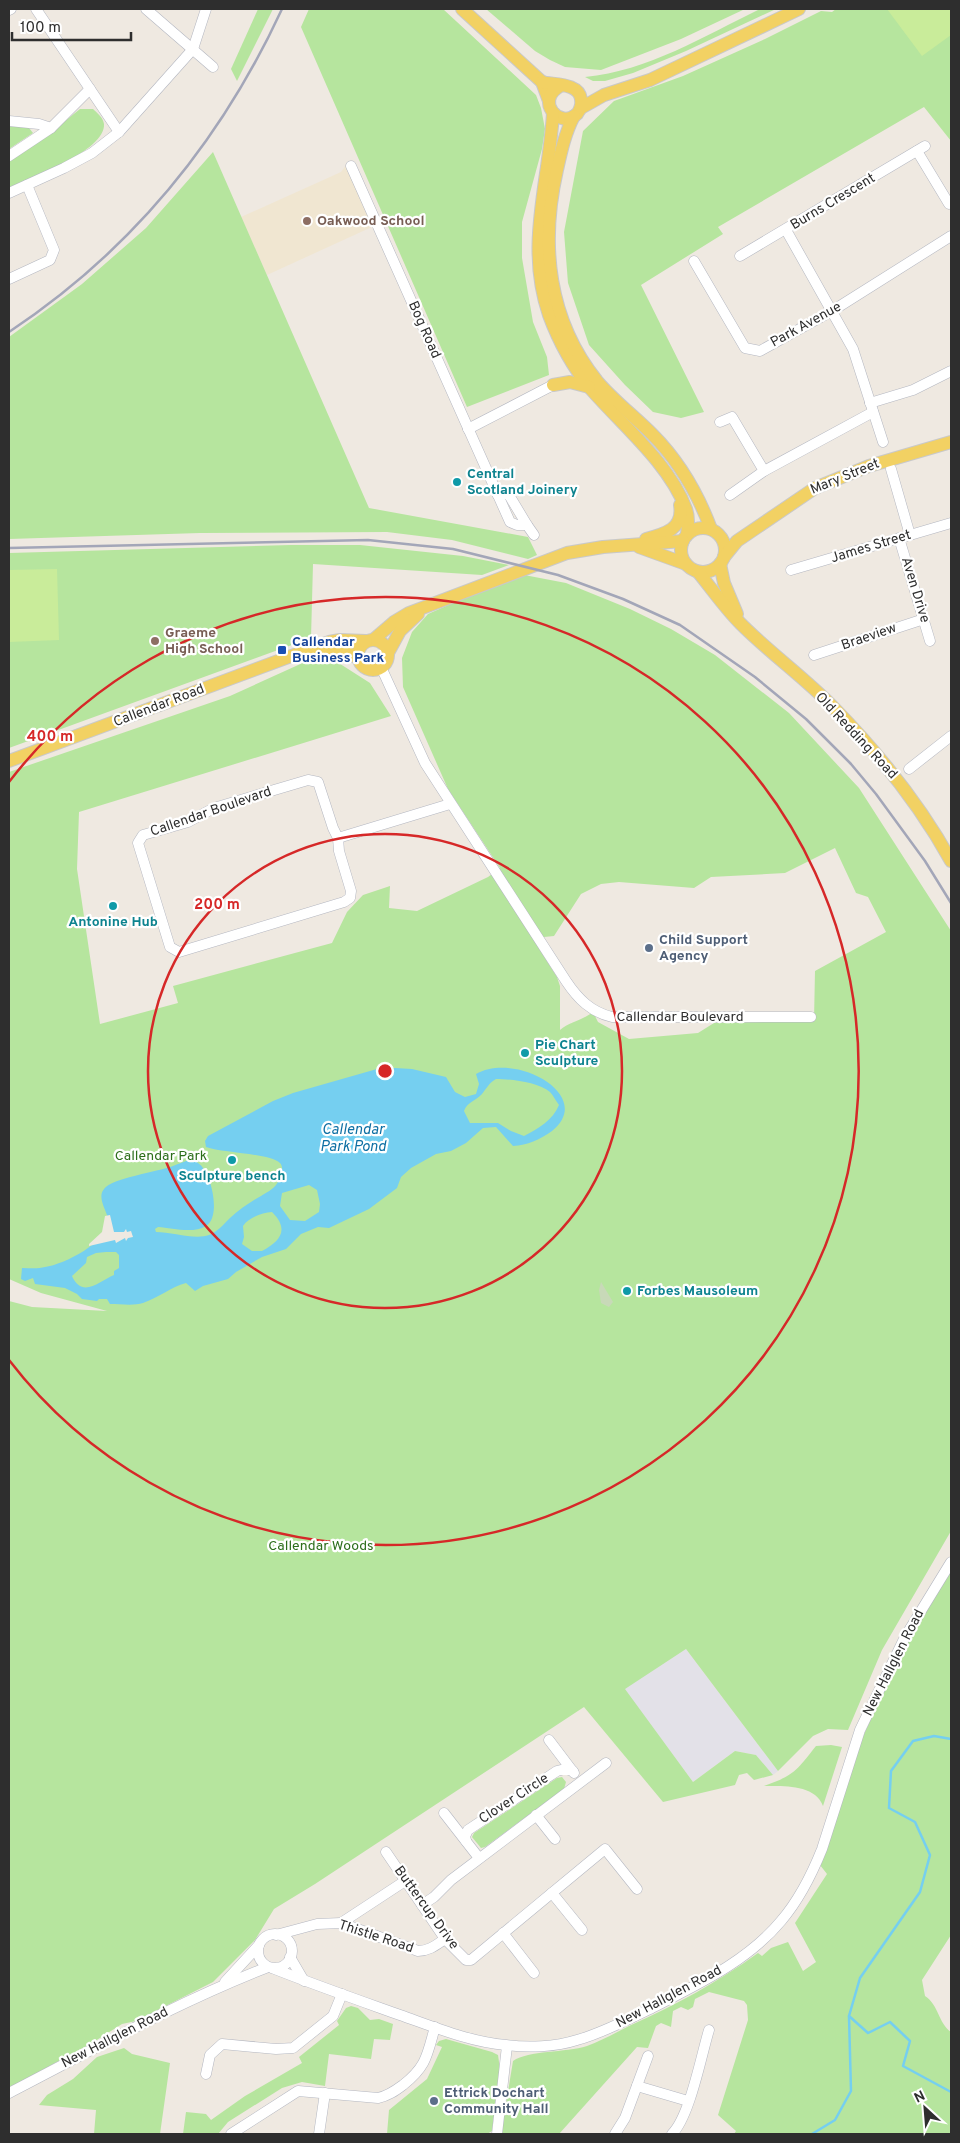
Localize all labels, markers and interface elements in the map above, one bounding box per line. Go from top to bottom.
scale bar [12,10,131,42]
text: 100 m [20,19,61,38]
street label: Burns Crescent [787,170,879,234]
place label: Oakwood School [317,213,425,230]
marker: Oakwood School [301,215,313,227]
street label: Bog Road [404,299,444,361]
street label: Park Avenue [768,299,844,351]
street label: Mary Street [808,455,882,499]
place label: Central Scotland Joinery [467,466,578,499]
marker: Central Scotland Joinery [451,476,463,488]
street label: James Street [829,527,913,567]
street label: Aven Drive [897,555,933,625]
street label: Braeview [839,620,899,654]
place label: Graeme High School [165,625,243,658]
place label: Callendar Business Park [292,634,384,667]
marker: Graeme High School [149,635,161,647]
marker: Callendar Business Park [276,644,288,656]
street label: Callendar Road [111,681,207,731]
street label: Old Redding Road [811,689,901,783]
text: 400 m [27,728,73,747]
street label: Callendar Boulevard [148,783,274,841]
text: 200 m [194,896,240,915]
marker: Antonine Hub [107,900,119,912]
place label: Antonine Hub [68,914,158,931]
place label: Child Support Agency [659,932,748,965]
marker: Child Support Agency [643,942,655,954]
street label: Callendar Boulevard [617,1009,744,1026]
place label: Pie Chart Sculpture [535,1037,599,1070]
marker: Pie Chart Sculpture [519,1047,531,1059]
centre of rings [376,1062,394,1080]
water label: Callendar Park Pond [320,1121,387,1157]
park label: Callendar Park [115,1148,207,1165]
marker: Sculpture bench [226,1154,238,1166]
place label: Sculpture bench [178,1168,286,1185]
place label: Forbes Mausoleum [637,1283,758,1300]
marker: Forbes Mausoleum [621,1285,633,1297]
park label: Callendar Woods [268,1538,374,1555]
street label: New Hallglen Road [860,1607,928,1719]
street label: Clover Circle [476,1770,552,1828]
street label: Buttercup Drive [390,1863,462,1953]
street label: Thistle Road [336,1917,416,1957]
street label: New Hallglen Road [613,1962,725,2032]
street label: New Hallglen Road [59,2004,171,2072]
north arrow [900,2083,950,2133]
place label: Ettrick Dochart Community Hall [444,2085,549,2118]
text: N [912,2088,928,2108]
marker: Ettrick Dochart Community Hall [428,2095,440,2107]

